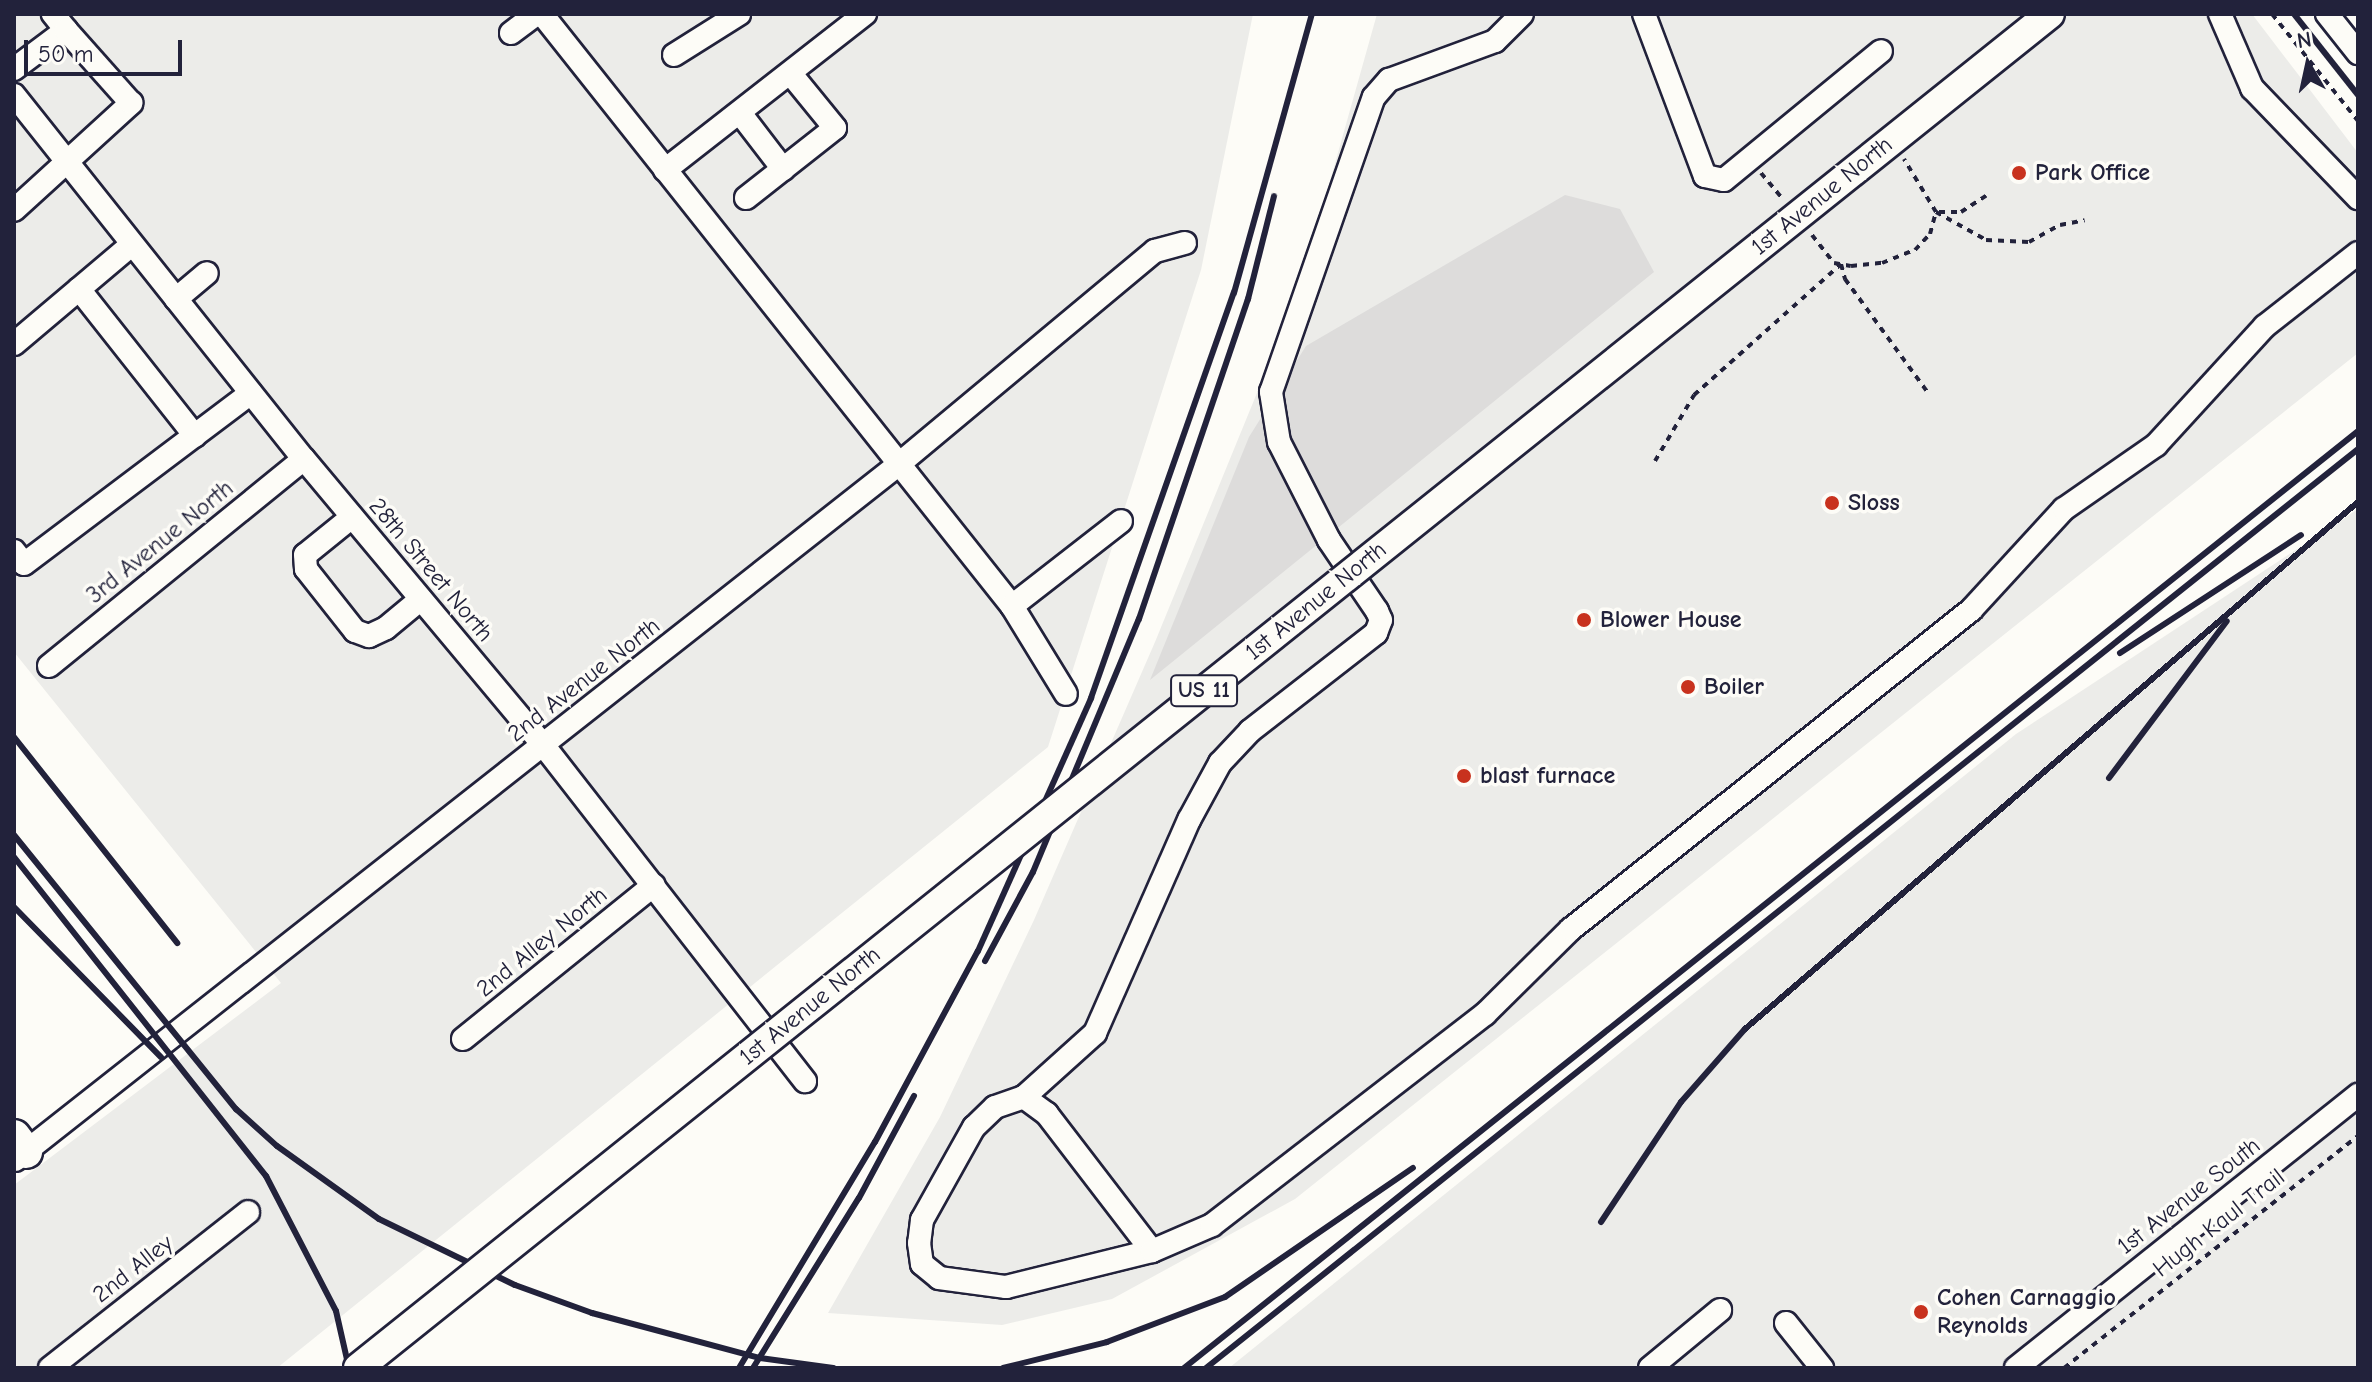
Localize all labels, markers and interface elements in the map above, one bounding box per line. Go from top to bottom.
scale bar [28,24,186,74]
north arrow [2268,24,2348,104]
text: N [2295,26,2313,54]
text: 50 m [38,40,94,68]
street label: 1st Avenue North [1746,130,1898,262]
place label: Park Office [2035,159,2150,187]
marker: Park Office [2010,164,2028,182]
street label: 3rd Avenue North [81,474,239,610]
place label: Sloss [1848,489,1900,517]
street label: 28th Street North [363,492,499,648]
marker: Sloss [1823,494,1841,512]
street label: 1st Avenue North [1240,535,1392,667]
place label: Blower House [1600,606,1742,634]
marker: Blower House [1575,611,1593,629]
street label: 2nd Avenue North [502,612,666,748]
road number: US 11 [1170,673,1238,709]
place label: Boiler [1704,673,1764,701]
marker: Boiler [1679,678,1697,696]
place label: blast furnace [1480,762,1615,790]
marker: blast furnace [1455,767,1473,785]
street label: 2nd Alley North [471,881,613,1003]
street label: 1st Avenue North [734,940,886,1072]
street label: 1st Avenue South [2112,1131,2266,1261]
street label: Hugh Kaul Trail [2147,1163,2291,1283]
street label: 2nd Alley [87,1229,179,1309]
place label: Cohen Carnaggio Reynolds [1937,1284,2116,1340]
marker: Cohen Carnaggio Reynolds [1912,1303,1930,1321]

